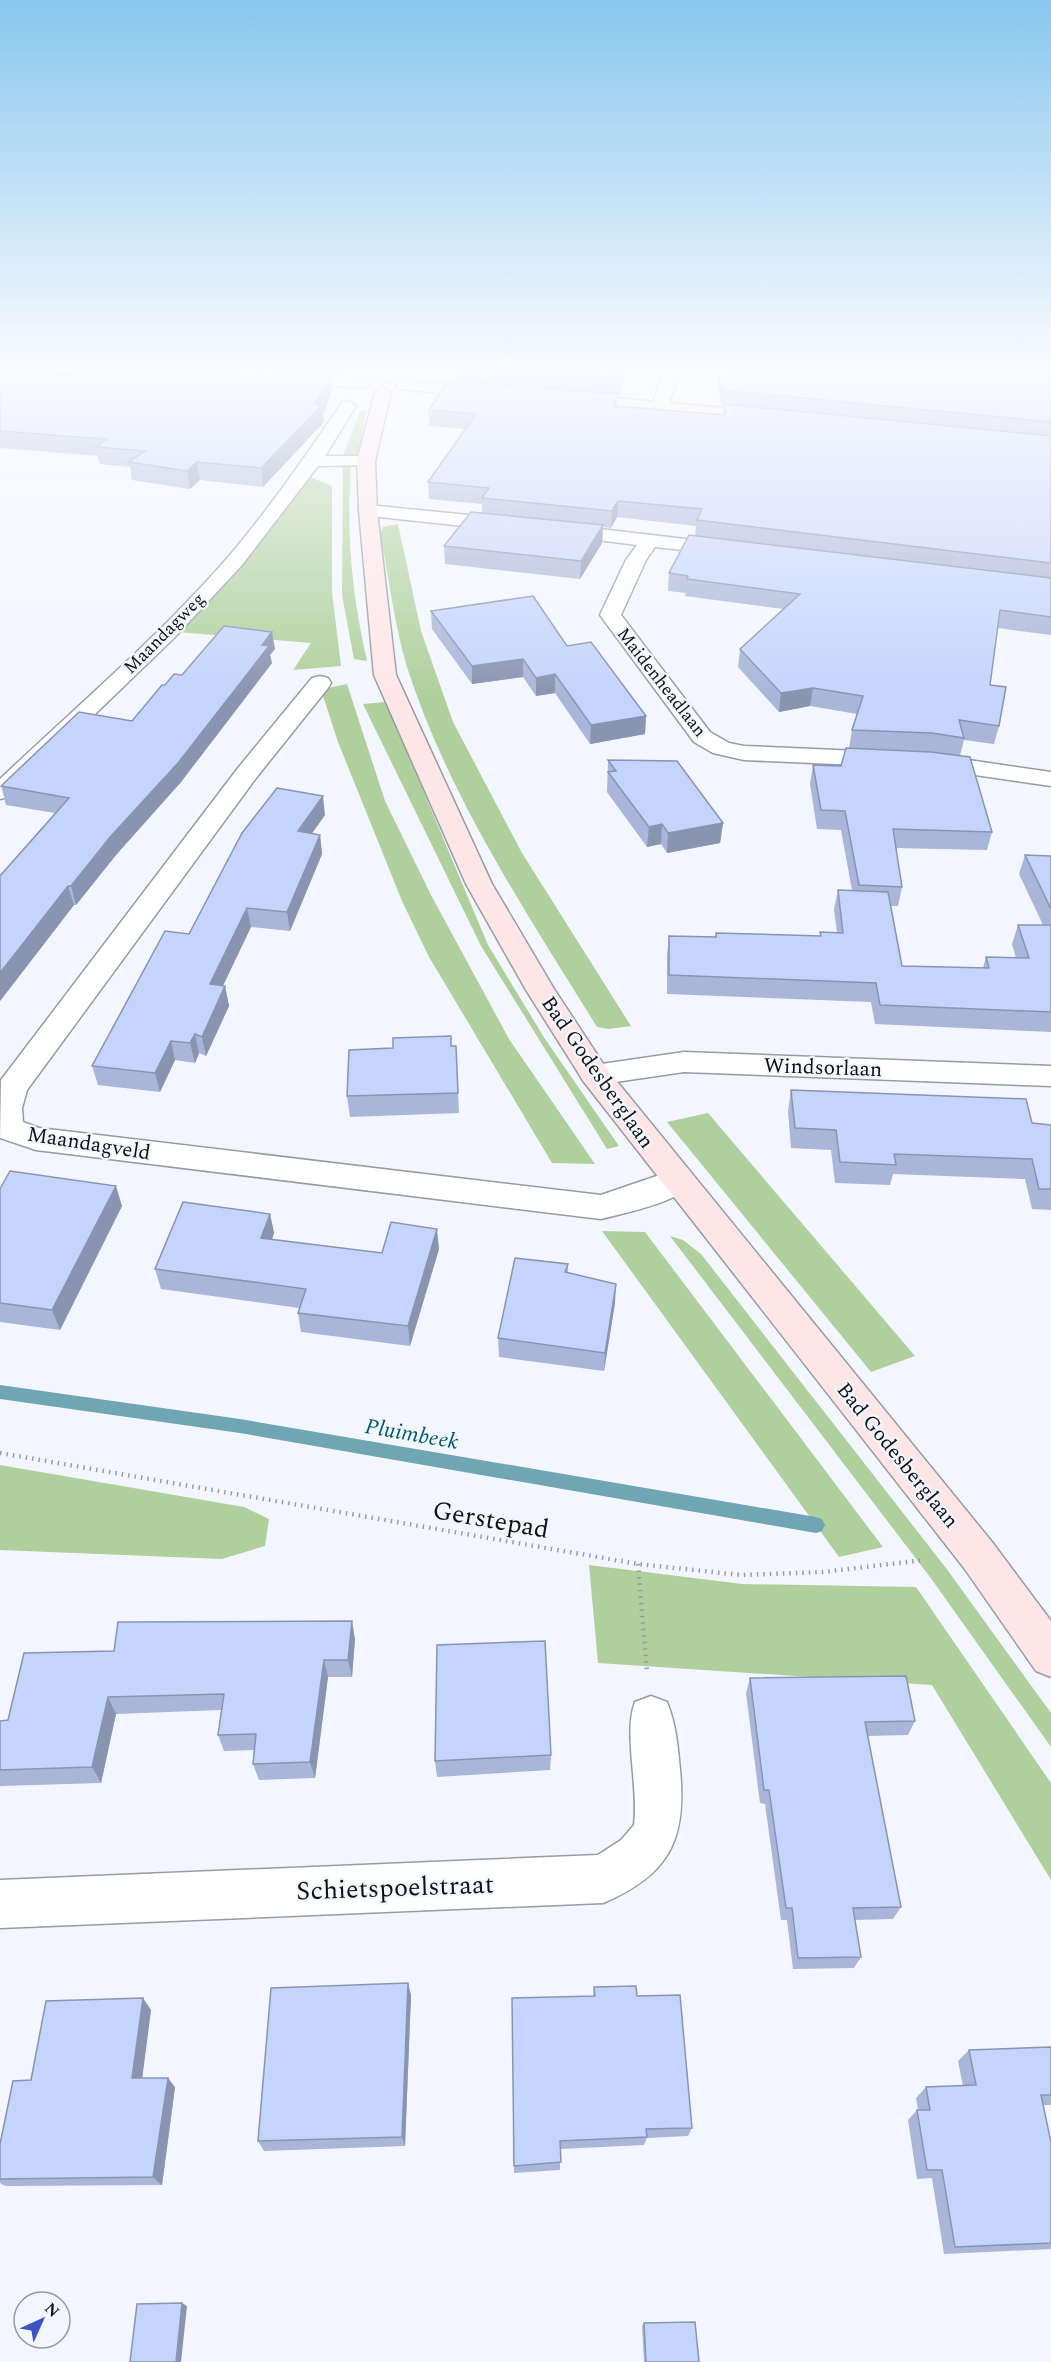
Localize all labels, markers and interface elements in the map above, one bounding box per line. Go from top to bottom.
street label: Maandagweg [117,586,211,680]
street label: Maidenheadlaan [610,622,713,743]
street label: Bad Godesberglaan [532,990,662,1155]
street label: Windsorlaan [763,1050,883,1086]
street label: Maandagveld [25,1118,153,1170]
street label: Bad Godesberglaan [828,1376,966,1536]
water label: Pluimbeek [362,1410,461,1459]
street label: Gerstepad [429,1490,552,1550]
street label: Schietspoelstraat [295,1865,495,1911]
north arrow [12,2290,72,2350]
text: N [39,2297,65,2323]

